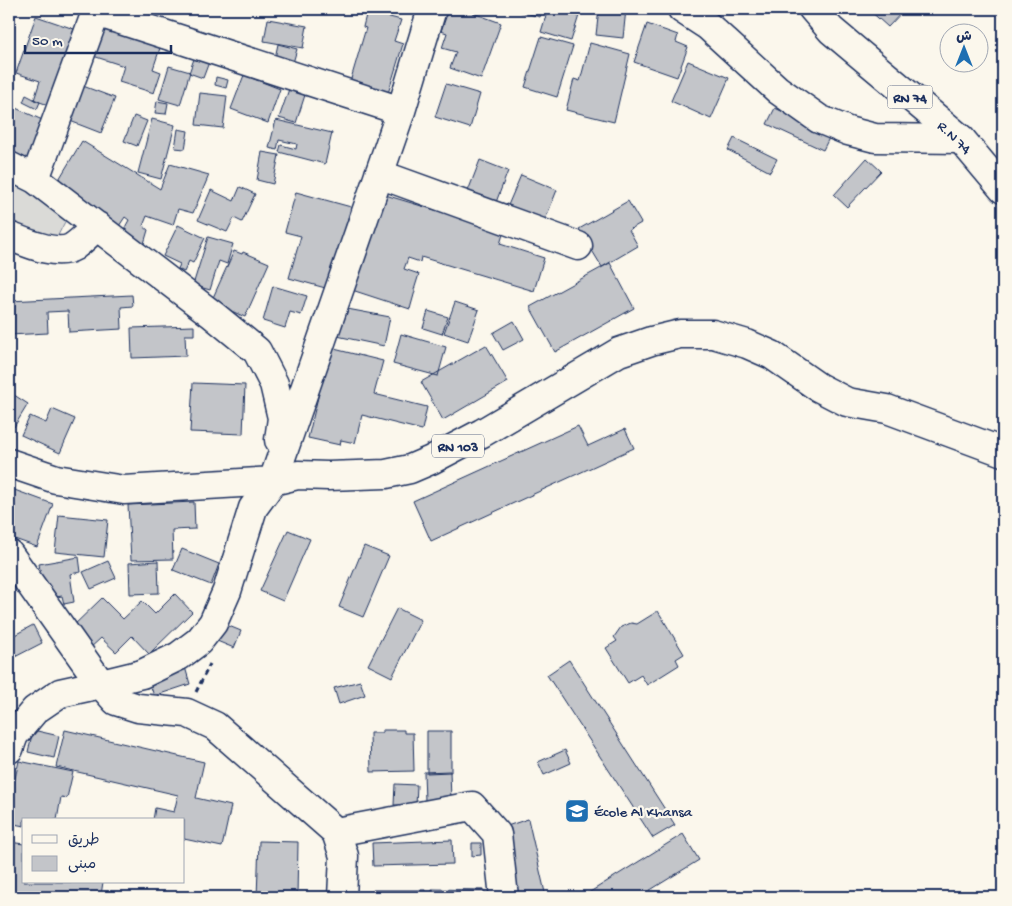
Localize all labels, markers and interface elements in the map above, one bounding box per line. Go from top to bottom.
scale bar [25,22,171,54]
north arrow [940,22,990,72]
text: ش [956,29,972,46]
text: 50 m [32,33,63,51]
road number: RN 74 [888,85,932,108]
street label: R.N 74 [933,118,975,159]
road number: RN 103 [432,434,484,458]
school or university icon: École Al Khansa [564,798,590,824]
place label: École Al Khansa [594,804,693,822]
legend [22,818,185,884]
text: طريق [68,832,100,850]
text: مبنى [68,856,96,874]

